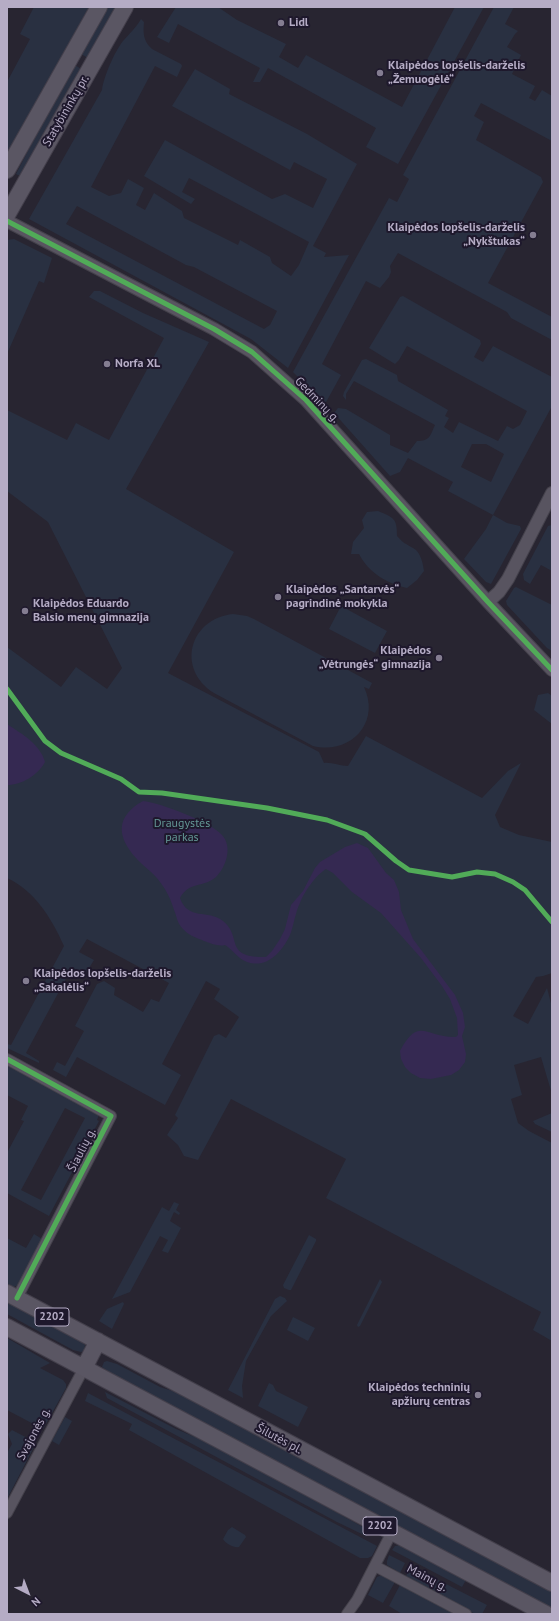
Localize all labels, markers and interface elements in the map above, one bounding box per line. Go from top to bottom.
place label: Lidl [289,16,308,30]
marker: Lidl [276,18,286,28]
place label: Klaipėdos lopšelis-darželis „Žemuogėlė“ [388,59,525,87]
marker: Klaipėdos lopšelis-darželis „Žemuogėlė“ [375,68,385,78]
street label: Statybininkų pr. [40,73,92,149]
place label: Klaipėdos lopšelis-darželis „Nykštukas“ [388,221,525,249]
marker: Klaipėdos lopšelis-darželis „Nykštukas“ [528,230,538,240]
place label: Norfa XL [115,357,160,371]
marker: Norfa XL [102,359,112,369]
street label: Gedminų g. [292,374,342,426]
place label: Klaipėdos „Santarvės“ pagrindinė mokykla [286,583,399,611]
marker: Klaipėdos „Santarvės“ pagrindinė mokykla [273,592,283,602]
place label: Klaipėdos Eduardo Balsio menų gimnazija [33,597,149,625]
marker: Klaipėdos Eduardo Balsio menų gimnazija [20,606,30,616]
place label: Klaipėdos „Vėtrungės“ gimnazija [319,644,431,672]
marker: Klaipėdos „Vėtrungės“ gimnazija [434,653,444,663]
park label: Draugystės parkas [154,817,210,845]
place label: Klaipėdos lopšelis-darželis „Sakalėlis“ [34,967,171,995]
marker: Klaipėdos lopšelis-darželis „Sakalėlis“ [21,976,31,986]
street label: Šiaulių g. [65,1126,99,1174]
road number: 2202 [35,1308,69,1326]
place label: Klaipėdos techninių apžiurų centras [368,1381,470,1409]
marker: Klaipėdos techninių apžiurų centras [473,1390,483,1400]
street label: Svajonės g. [14,1405,54,1463]
street label: Šilutės pl. [253,1421,305,1457]
road number: 2202 [363,1517,397,1535]
street label: Mainų g. [404,1561,450,1595]
north arrow [8,1573,48,1613]
text: N [29,1594,43,1610]

